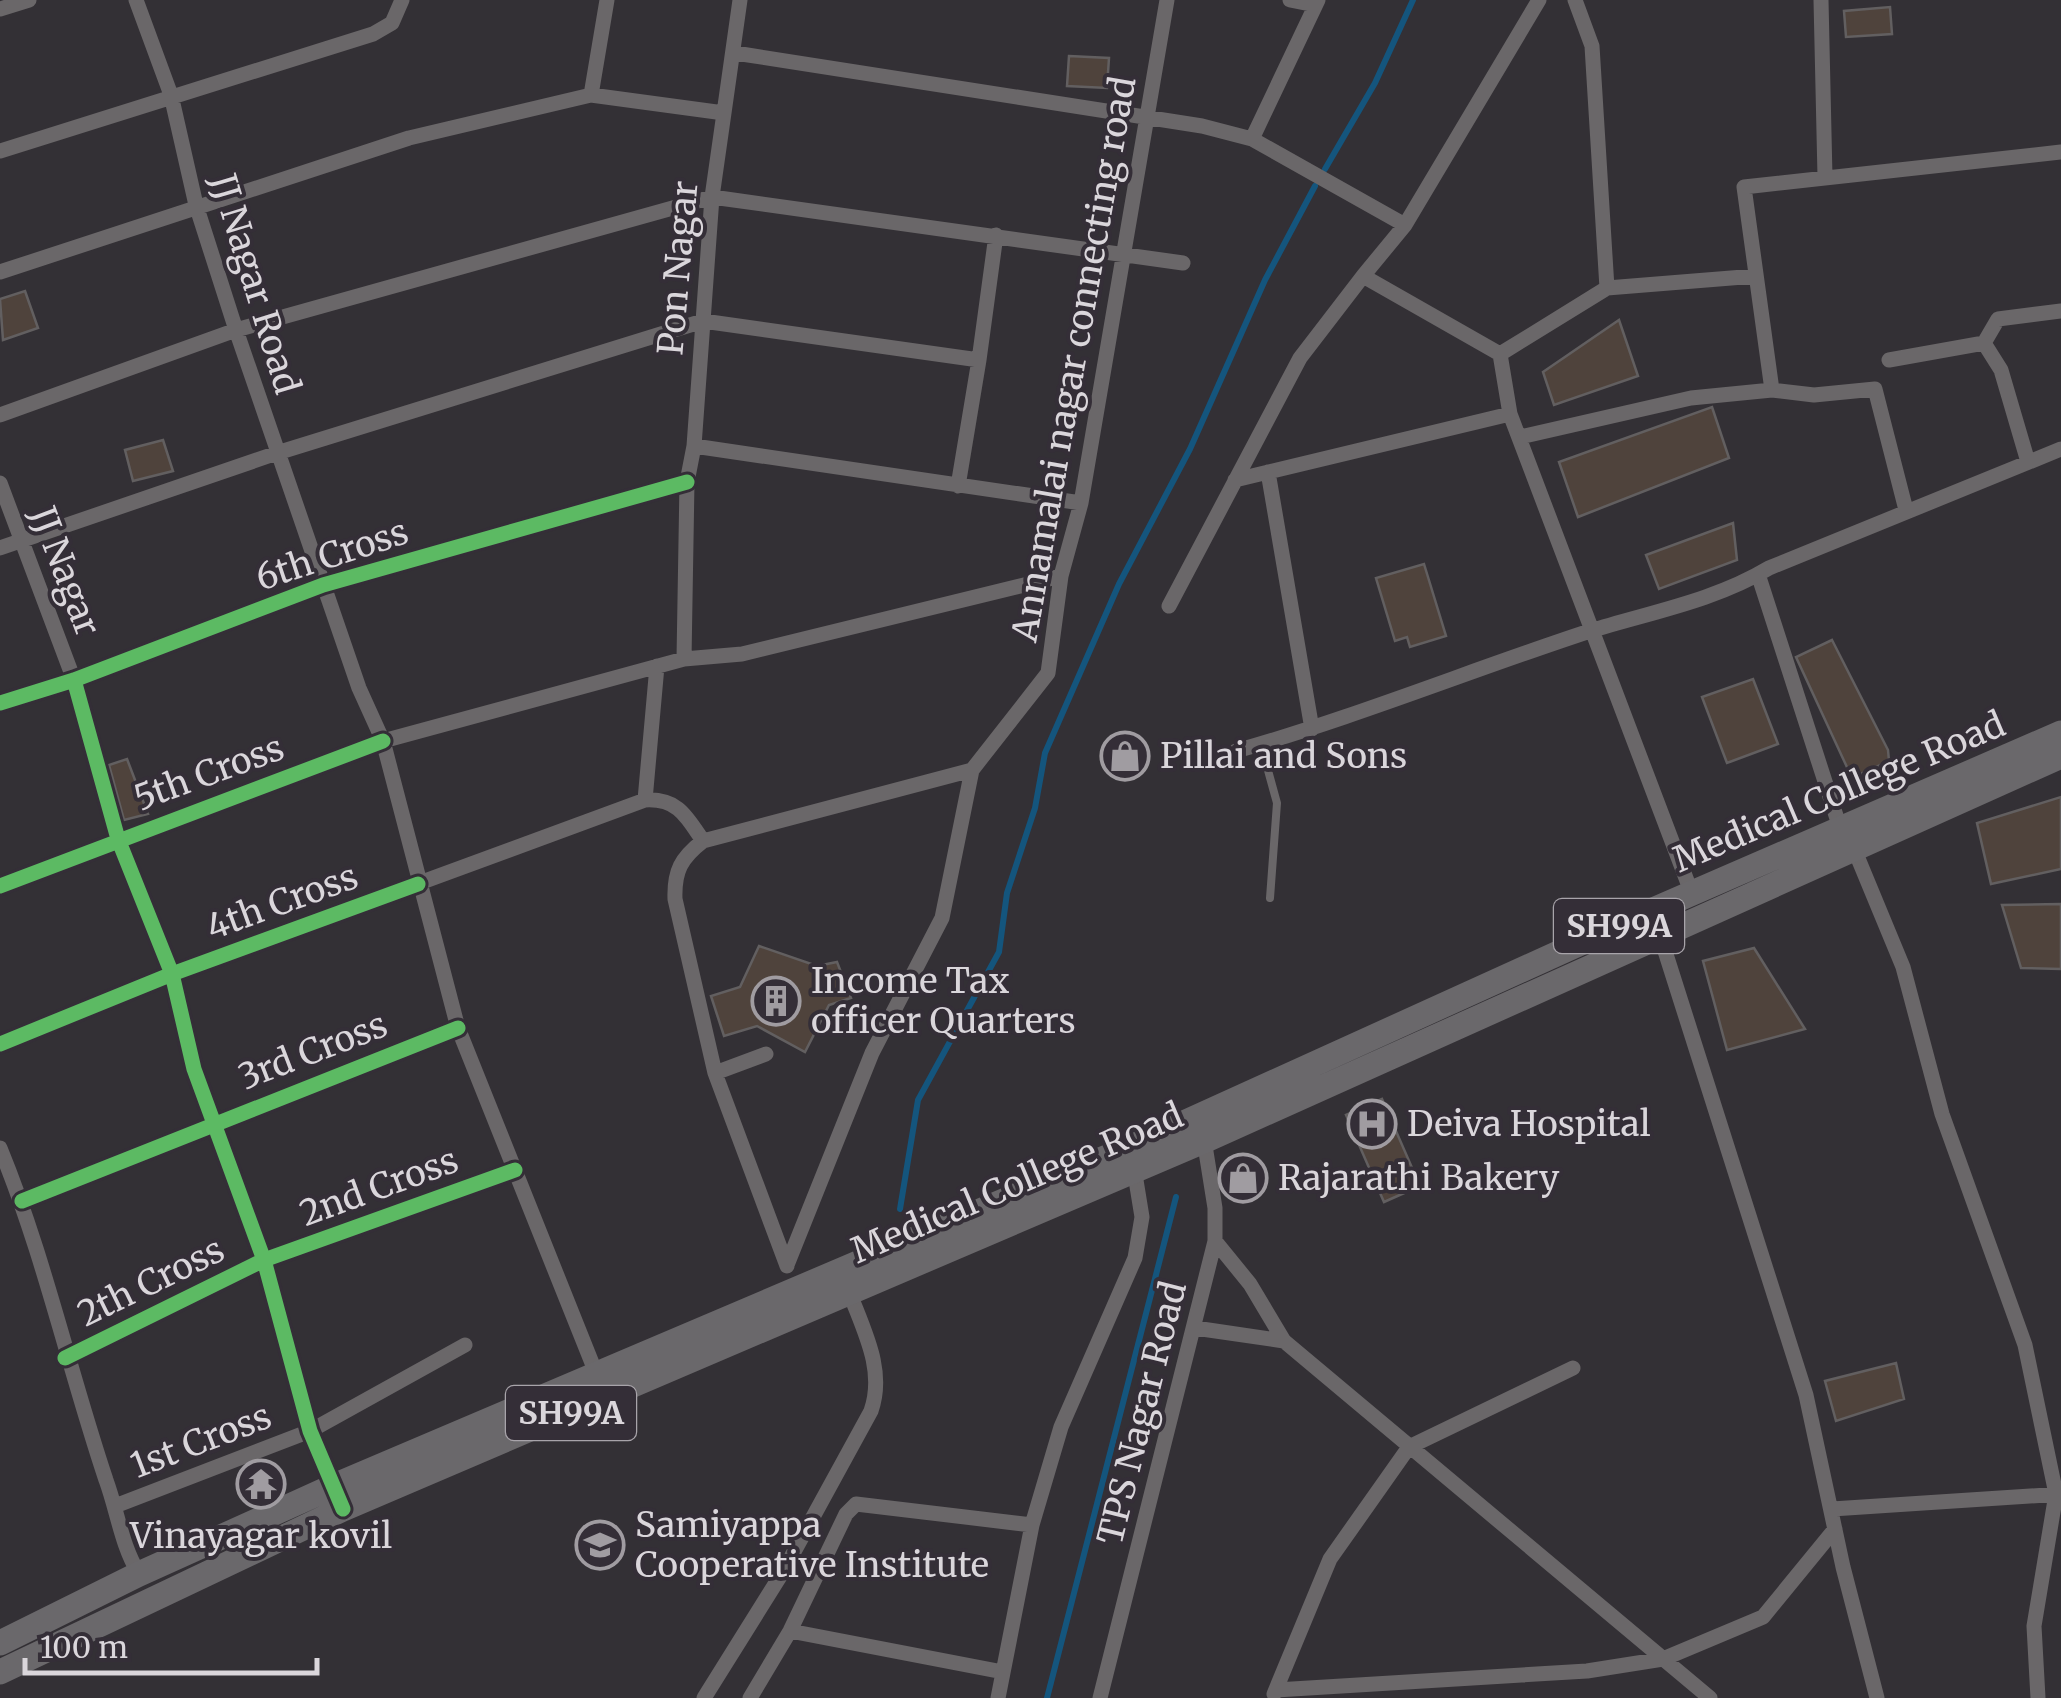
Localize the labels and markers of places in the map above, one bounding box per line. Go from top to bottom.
shop icon: Pillai and Sons [1099,730,1151,782]
place label: Pillai and Sons [1160,734,1407,778]
place label: Income Tax officer Quarters [811,959,1076,1043]
building icon: Income Tax officer Quarters [750,975,802,1027]
hospital icon: Deiva Hospital [1346,1098,1398,1150]
place label: Deiva Hospital [1407,1102,1651,1146]
shop icon: Rajarathi Bakery [1217,1152,1269,1204]
place label: Rajarathi Bakery [1278,1156,1560,1200]
temple icon: Vinayagar kovil [235,1458,287,1510]
place label: Samiyappa Cooperative Institute [635,1503,989,1587]
place label: Vinayagar kovil [129,1514,392,1558]
school or university icon: Samiyappa Cooperative Institute [574,1519,626,1571]

